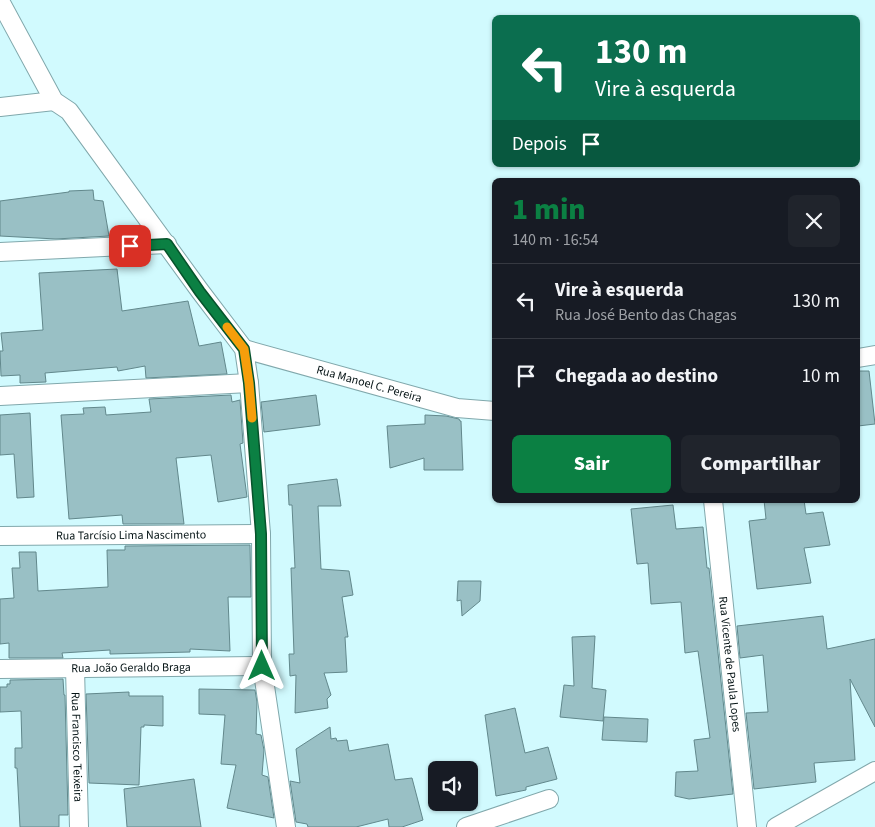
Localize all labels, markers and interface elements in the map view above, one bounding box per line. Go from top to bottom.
text: 130 m [595,27,687,77]
icon: left [512,35,577,100]
text: Vire à esquerda [595,73,736,105]
icon: arrive [577,130,605,158]
text: Depois [512,131,567,158]
text: 1 min [512,188,586,231]
button: close [788,195,840,247]
pin [109,225,151,267]
text: 140 m · 16:54 [512,229,599,251]
icon: arrive [116,232,144,260]
text: Vire à esquerda [555,277,684,304]
icon: left [512,287,540,315]
text: 130 m [792,288,840,315]
text: Rua José Bento das Chagas [555,304,737,326]
street label: Rua Manoel C. Pereira [315,361,424,406]
icon: arrive [512,362,540,390]
text: Chegada ao destino [555,363,718,390]
text: 10 m [802,363,840,390]
button: Sair [512,435,671,493]
button: Compartilhar [681,435,840,493]
street label: Rua Tarcísio Lima Nascimento [56,526,206,544]
street label: Rua Vicente de Paula Lopes [715,595,746,733]
position arrow [235,639,287,691]
street label: Rua João Geraldo Braga [71,658,191,677]
street label: Rua Francisco Teixeira [67,692,87,802]
map controls [428,761,478,811]
button: sound [428,761,478,811]

